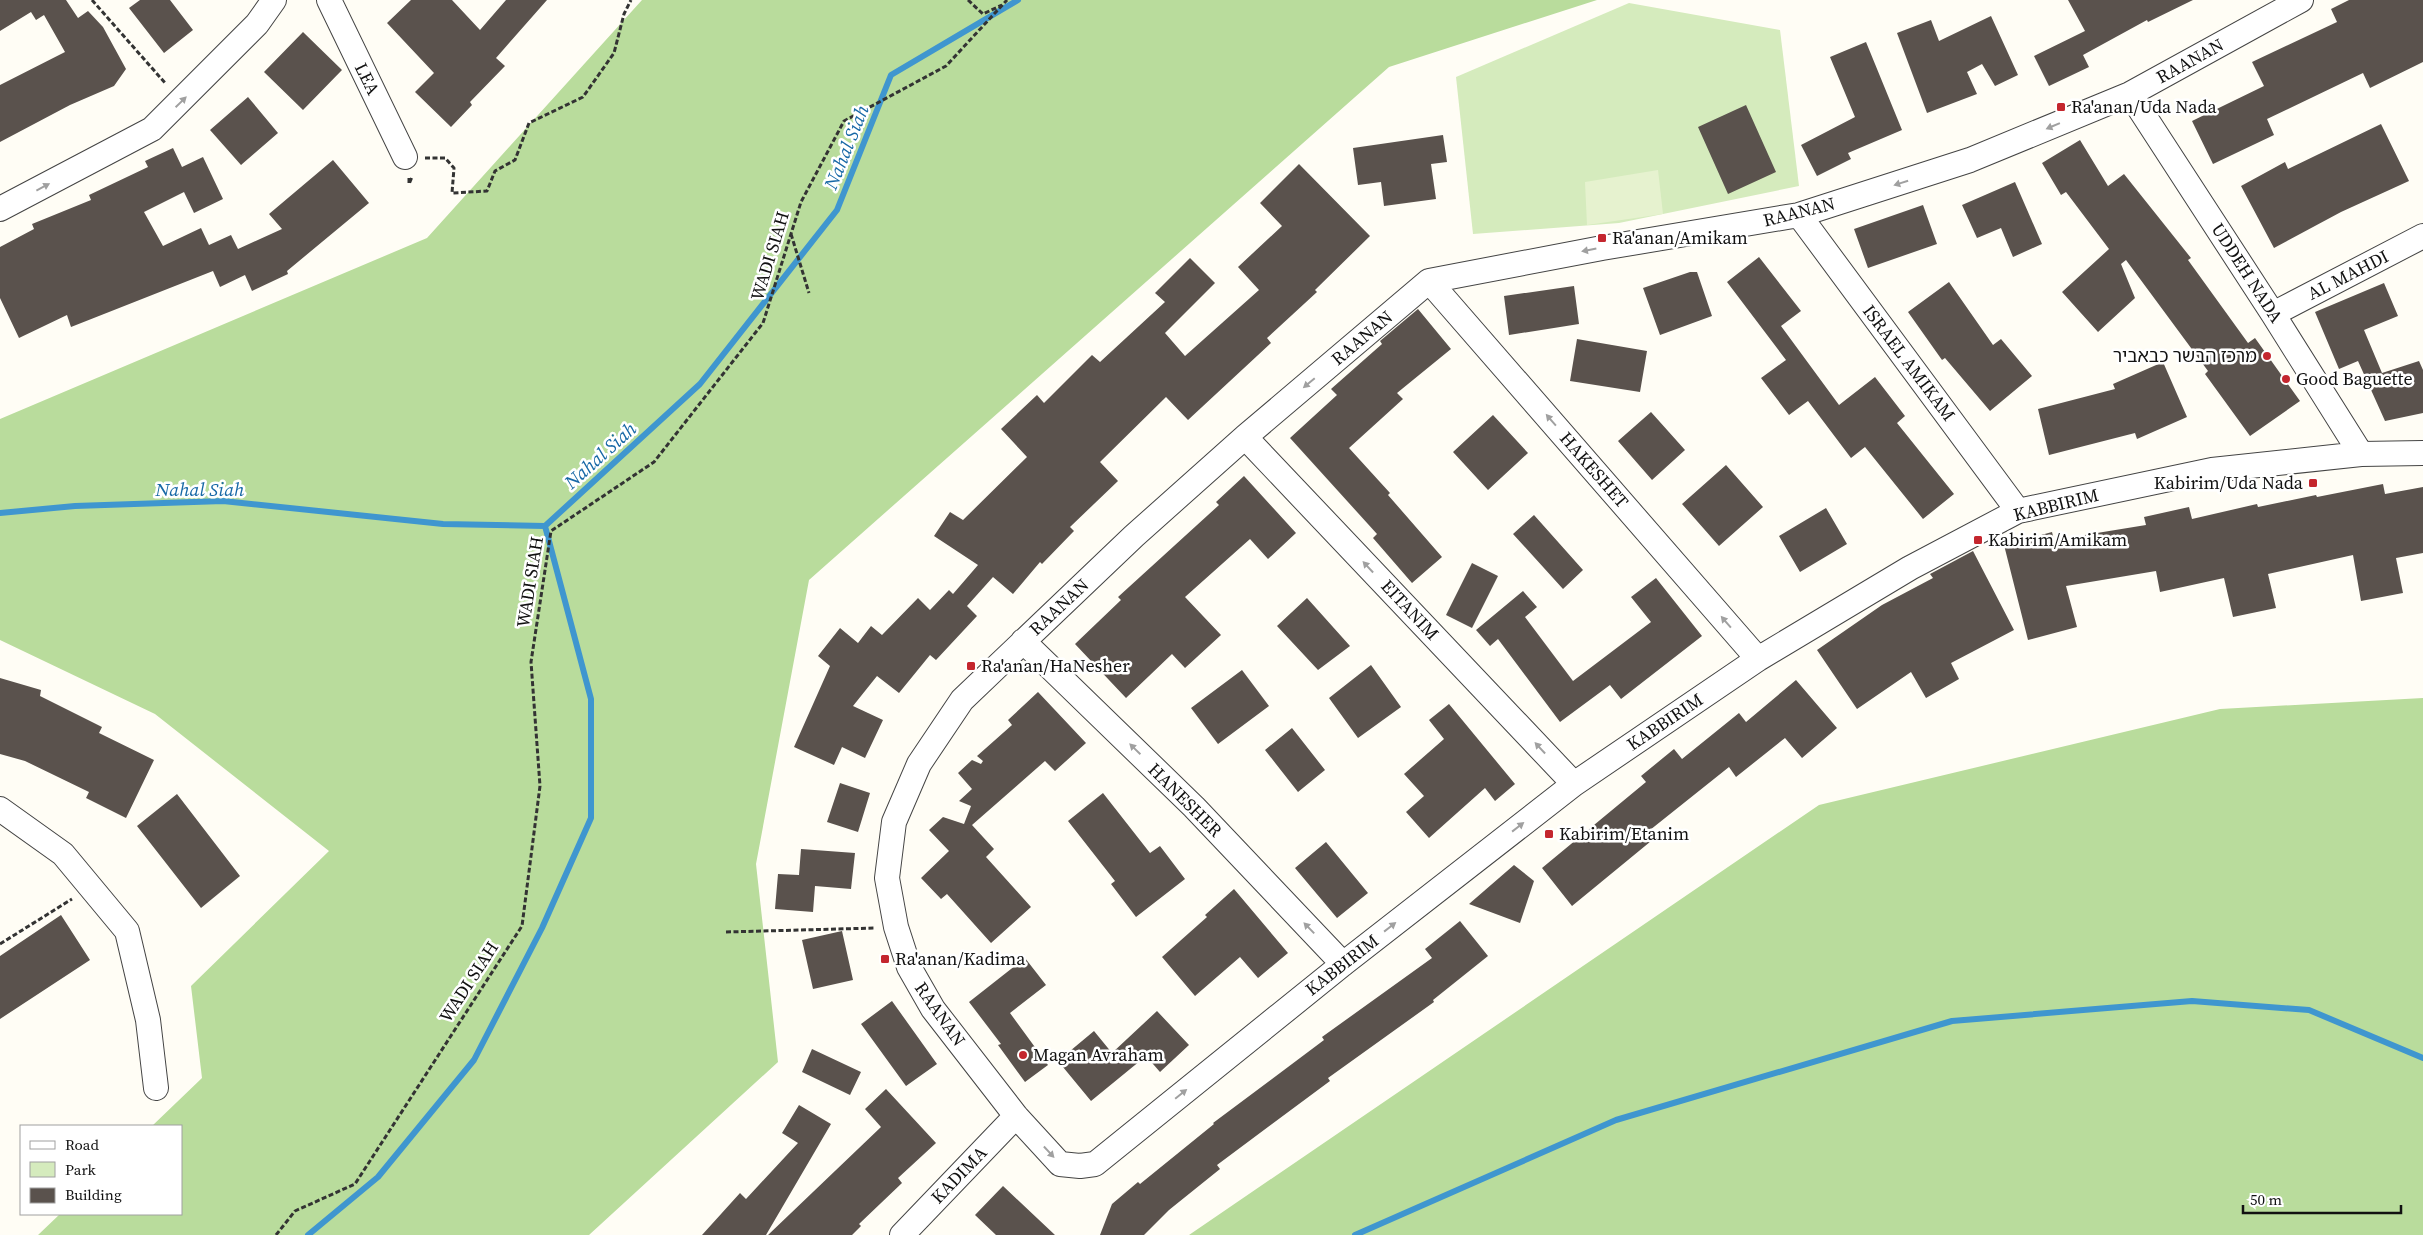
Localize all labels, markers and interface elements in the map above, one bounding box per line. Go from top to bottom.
street label: RAANAN [2152,32,2228,89]
street label: LEA [349,58,386,99]
place label: Ra'anan/Uda Nada [2071,94,2218,119]
one-way arrow [174,96,186,108]
water label: Nahal Siah [817,100,875,194]
marker: Ra'anan/Uda Nada [2055,101,2067,113]
one-way arrow [2045,122,2060,130]
one-way arrow [1893,179,1908,187]
one-way arrow [36,182,50,191]
street label: RAANAN [1760,191,1837,233]
street label: WADI SIAH [744,208,795,303]
street label: UDDEH NADA [2206,218,2289,328]
place label: Ra'anan/Amikam [1612,225,1748,250]
marker: Ra'anan/Amikam [1596,232,1608,244]
street label: AL MAHDI [2303,243,2393,306]
one-way arrow [1580,247,1596,255]
street label: ISRAEL AMIKAM [1857,299,1962,426]
street label: RAANAN [1326,304,1398,371]
place label: מרכז הבשר כבאביר [2113,343,2257,368]
marker: מרכז הבשר כבאביר [2261,350,2273,362]
place label: Good Baguette [2296,366,2413,391]
marker: Good Baguette [2280,373,2292,385]
one-way arrow [1303,377,1316,388]
one-way arrow [1545,414,1556,427]
water label: Nahal Siah [558,415,642,495]
street label: HAKESHET [1554,426,1635,513]
place label: Kabirim/Uda Nada [2154,470,2304,495]
water label: Nahal Siah [155,476,245,502]
marker: Kabirim/Uda Nada [2307,477,2319,489]
street label: KABBIRIM [2011,482,2101,527]
place label: Kabirim/Amikam [1988,527,2127,552]
marker: Kabirim/Amikam [1972,534,1984,546]
street label: WADI SIAH [510,535,549,629]
one-way arrow [1362,561,1374,573]
street label: RAANAN [1023,572,1094,641]
street label: EITANIM [1376,574,1445,646]
one-way arrow [1721,615,1732,628]
place label: Ra'anan/HaNesher [981,653,1130,678]
marker: Ra'anan/HaNesher [965,660,977,672]
street label: KABBIRIM [1622,687,1708,756]
one-way arrow [1129,743,1141,755]
one-way arrow [1534,743,1546,755]
street label: HANESHER [1143,757,1228,843]
place label: Kabirim/Etanim [1559,821,1689,846]
one-way arrow [1511,822,1525,832]
marker: Kabirim/Etanim [1543,828,1555,840]
one-way arrow [1383,922,1397,932]
one-way arrow [1303,923,1315,935]
street label: KABBIRIM [1300,928,1384,1001]
street label: WADI SIAH [433,936,504,1027]
place label: Ra'anan/Kadima [895,946,1026,971]
marker: Ra'anan/Kadima [879,953,891,965]
street label: RAANAN [909,977,972,1051]
place label: Magan Avraham [1033,1042,1164,1067]
marker: Magan Avraham [1017,1049,1029,1061]
one-way arrow [1174,1089,1187,1100]
legend [20,1125,182,1215]
text: Road [65,1134,99,1155]
street label: KADIMA [925,1140,992,1209]
one-way arrow [1043,1145,1055,1157]
text: Park [65,1159,97,1180]
scale bar [2243,1182,2400,1214]
text: Building [65,1184,122,1205]
text: 50 m [2250,1189,2282,1210]

